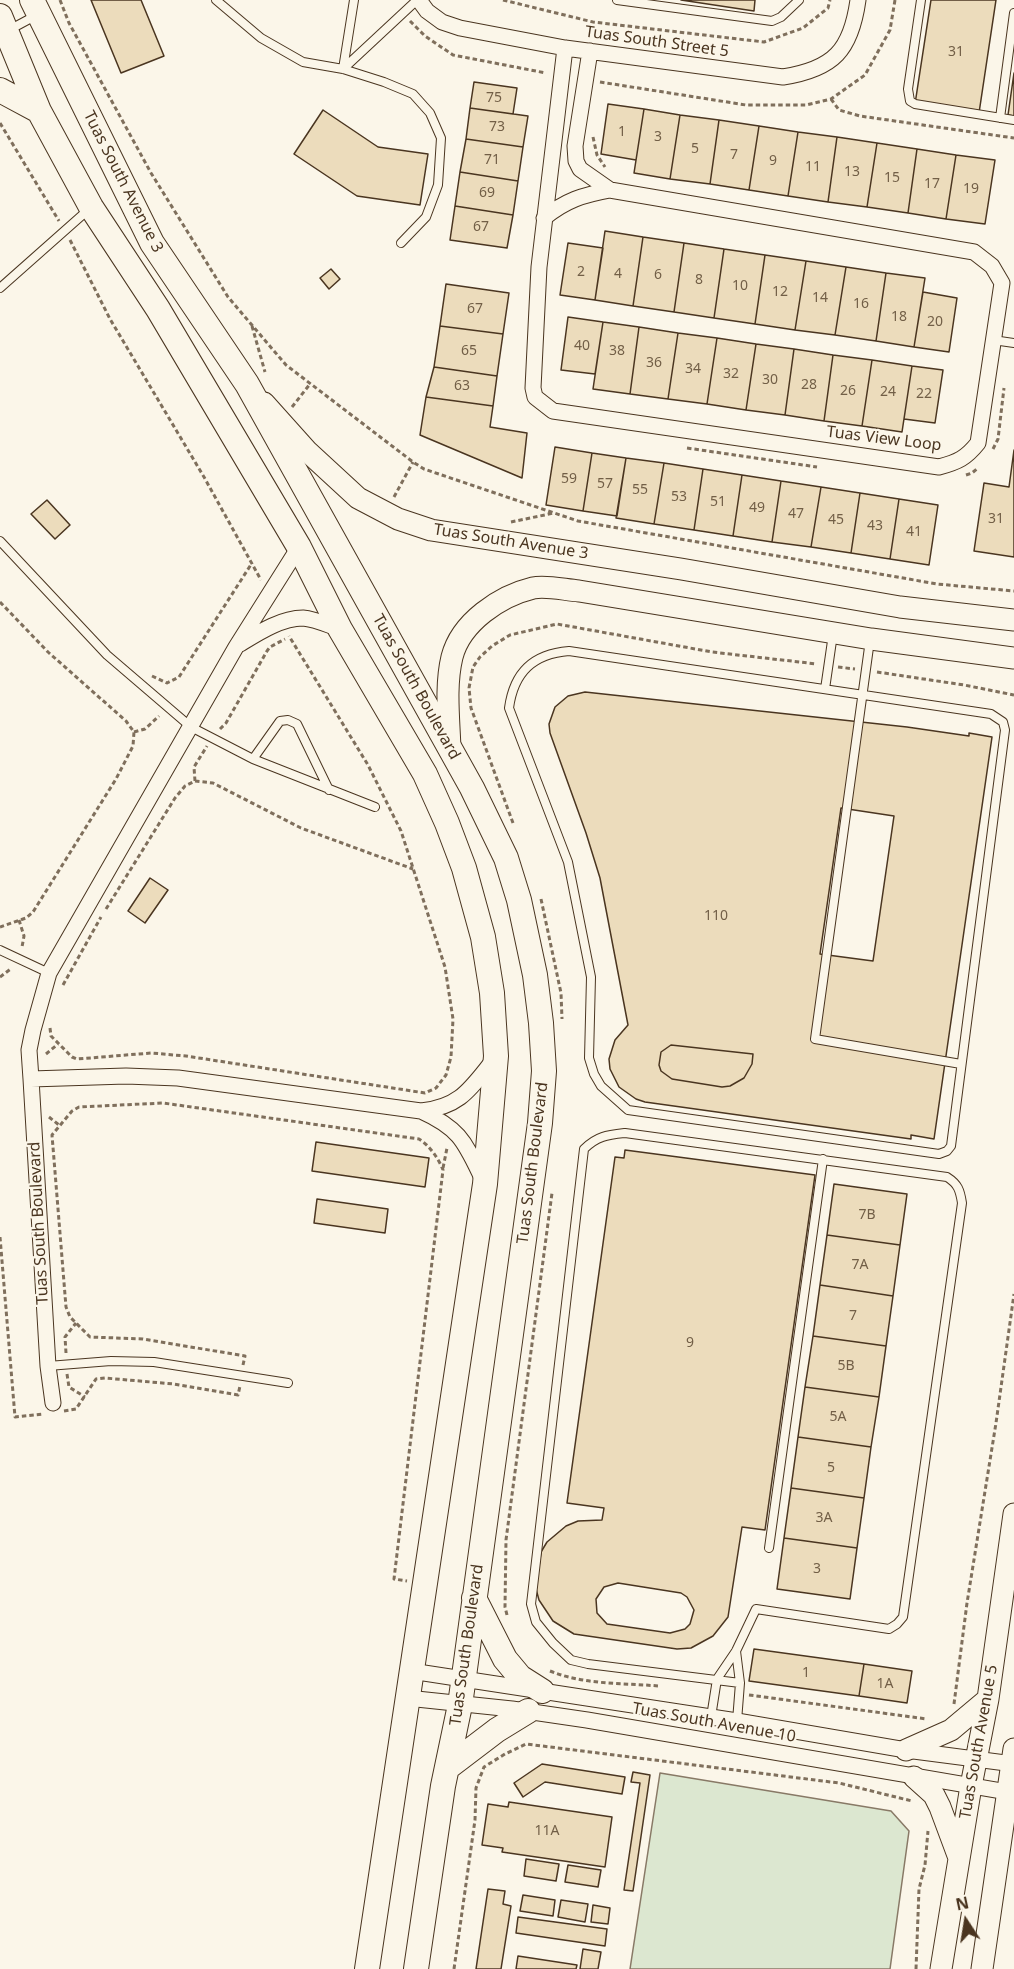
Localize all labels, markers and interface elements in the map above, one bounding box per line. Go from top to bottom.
street label: Tuas South Street 5 [584,22,730,62]
house number: 31 [948,44,964,60]
house number: 75 [486,90,502,106]
street label: Tuas South Avenue 3 [79,108,167,256]
house number: 73 [489,119,505,135]
house number: 1 [618,124,626,140]
house number: 3 [654,129,662,145]
house number: 5 [691,141,699,157]
house number: 7 [730,147,738,163]
house number: 71 [484,152,500,168]
house number: 9 [769,153,777,169]
house number: 11 [805,159,821,175]
house number: 13 [844,164,860,180]
house number: 15 [884,170,900,186]
house number: 17 [924,176,940,192]
house number: 19 [963,181,979,197]
house number: 69 [479,185,495,201]
house number: 67 [473,219,489,235]
house number: 2 [577,264,585,280]
house number: 4 [614,266,622,282]
house number: 6 [654,267,662,283]
house number: 8 [695,272,703,288]
house number: 10 [732,278,748,294]
house number: 12 [772,284,788,300]
house number: 14 [812,290,828,306]
house number: 16 [853,296,869,312]
house number: 67 [467,301,483,317]
house number: 18 [891,309,907,325]
house number: 20 [927,314,943,330]
house number: 40 [574,338,590,354]
house number: 65 [461,343,477,359]
house number: 38 [609,343,625,359]
house number: 36 [646,355,662,371]
house number: 34 [685,361,701,377]
house number: 32 [723,366,739,382]
house number: 30 [762,372,778,388]
house number: 28 [801,377,817,393]
house number: 63 [454,378,470,394]
house number: 26 [840,383,856,399]
house number: 24 [880,384,896,400]
house number: 22 [916,386,932,402]
street label: Tuas View Loop [825,422,943,456]
house number: 59 [561,471,577,487]
house number: 57 [597,476,613,492]
house number: 55 [632,482,648,498]
house number: 53 [671,489,687,505]
house number: 51 [710,494,726,510]
house number: 49 [749,500,765,516]
house number: 47 [788,506,804,522]
house number: 31 [988,511,1004,527]
house number: 45 [828,512,844,528]
house number: 43 [867,518,883,534]
street label: Tuas South Avenue 3 [432,520,590,564]
house number: 41 [906,524,922,540]
street label: Tuas South Boulevard [368,611,464,763]
house number: 110 [704,908,728,924]
street label: Tuas South Boulevard [514,1081,552,1245]
street label: Tuas South Boulevard [25,1141,53,1305]
house number: 7B [858,1207,876,1223]
house number: 7A [852,1257,868,1273]
house number: 7 [849,1308,857,1324]
house number: 9 [686,1335,694,1351]
house number: 5B [837,1358,855,1374]
house number: 5A [830,1409,846,1425]
house number: 5 [827,1460,835,1476]
house number: 3A [816,1510,832,1526]
house number: 3 [813,1561,821,1577]
street label: Tuas South Boulevard [446,1563,488,1727]
street label: Tuas South Avenue 5 [956,1663,1002,1821]
house number: 1 [802,1665,810,1681]
house number: 1A [877,1676,893,1692]
street label: Tuas South Avenue 10 [631,1699,797,1747]
house number: 11A [535,1823,559,1839]
north arrow [936,1891,996,1951]
text: N [954,1891,971,1916]

